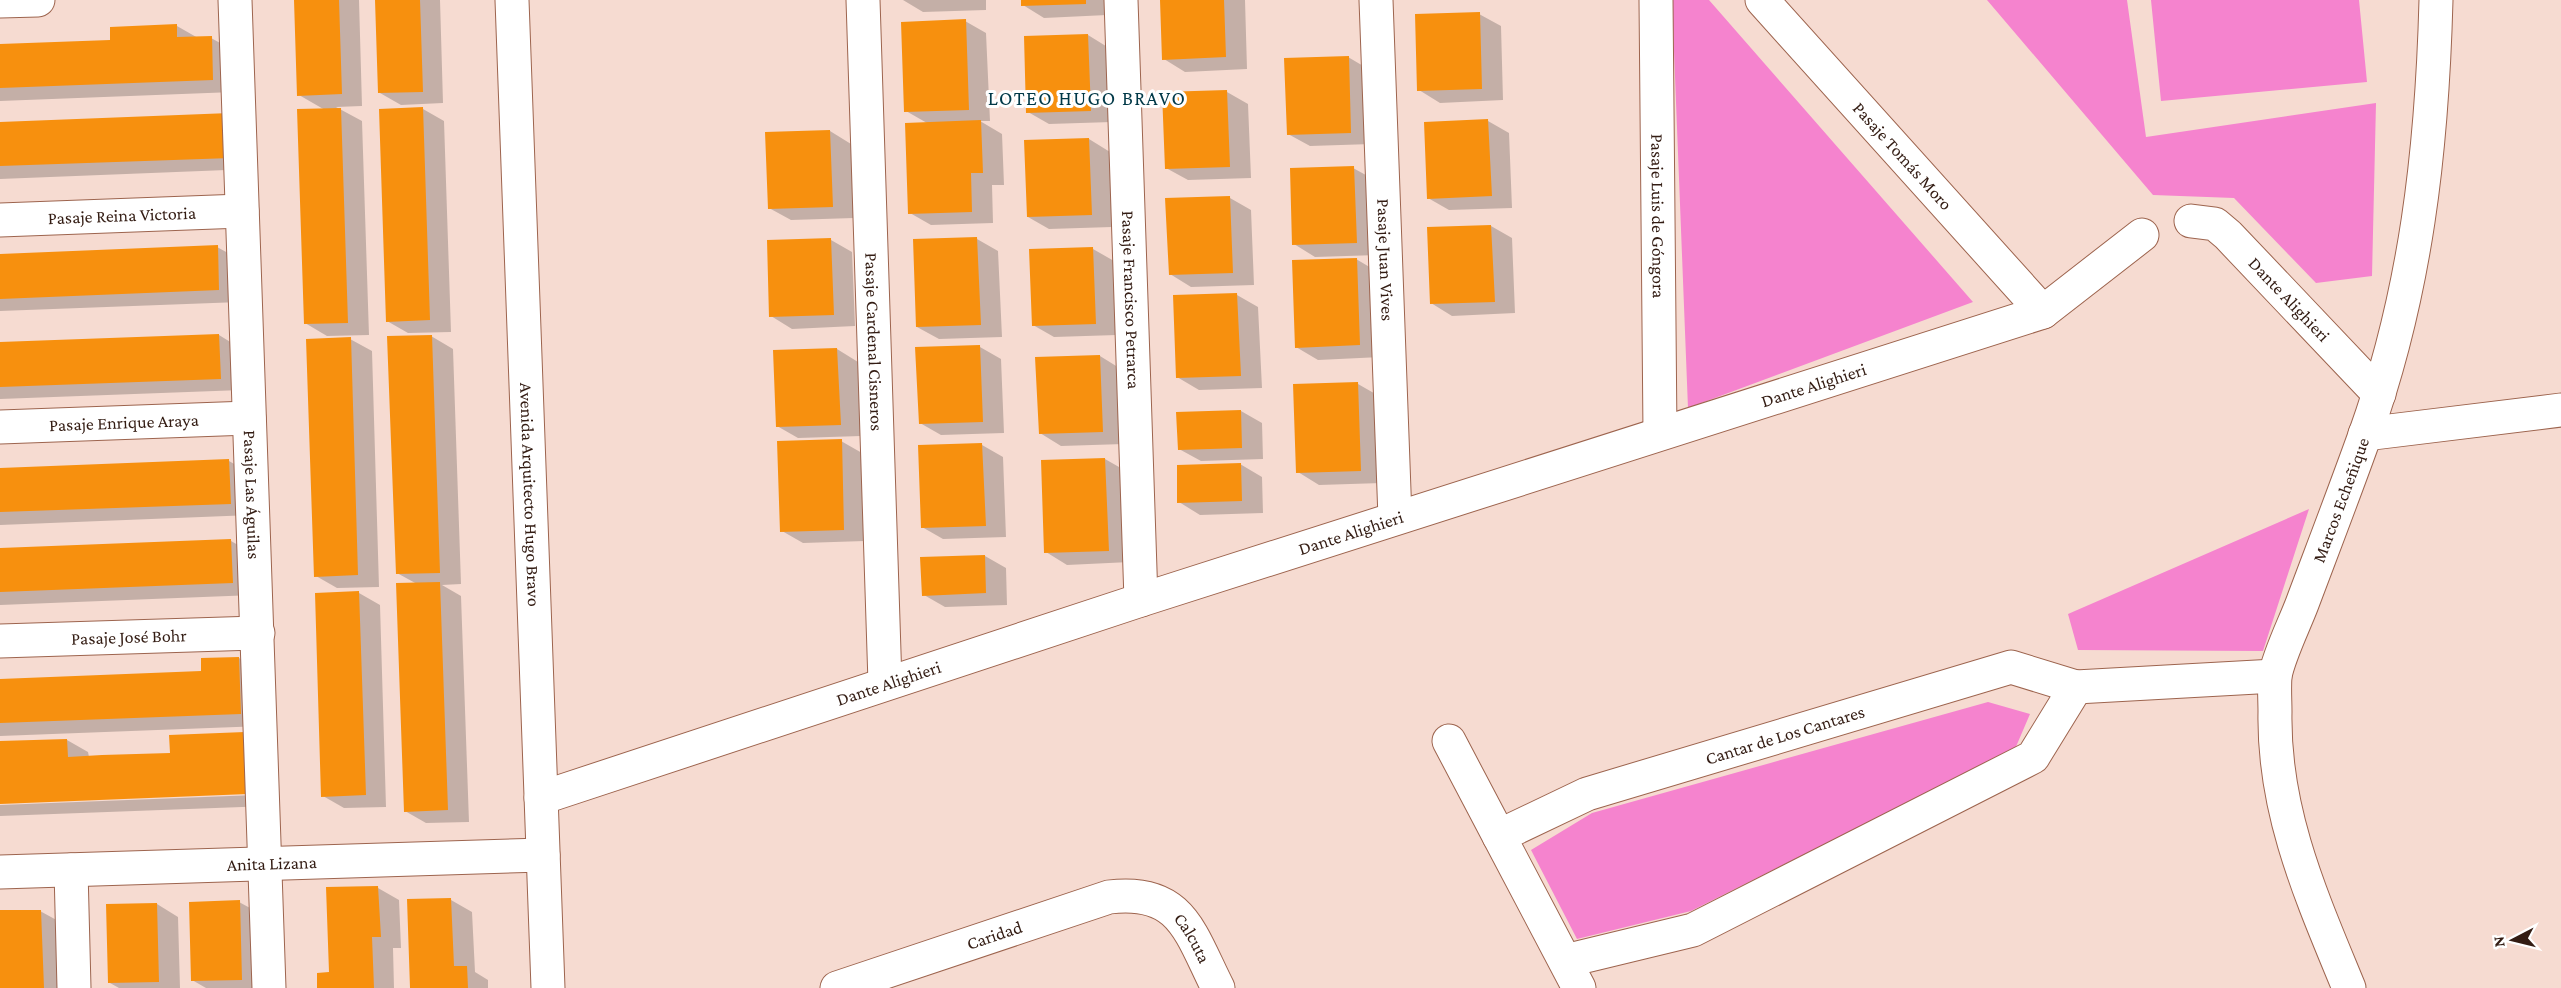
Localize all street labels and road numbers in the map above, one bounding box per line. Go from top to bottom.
street label: Pasaje Tomás Moro [1849,98,1956,214]
street label: Pasaje Luis de Góngora [1647,134,1669,298]
street label: Pasaje Juan Vives [1373,198,1398,321]
street label: Pasaje Reina Victoria [47,203,196,228]
street label: Pasaje Francisco Petrarca [1118,210,1144,390]
street label: Pasaje Cardenal Cisneros [861,252,887,431]
street label: Dante Alighieri [2244,253,2334,346]
street label: Dante Alighieri [1759,359,1869,411]
street label: Avenida Arquitecto Hugo Bravo [516,382,544,607]
street label: Pasaje Enrique Araya [49,410,199,435]
street label: Pasaje Las Águilas [240,430,264,560]
street label: Marcos Echeñique [2308,435,2373,566]
street label: Dante Alighieri [1296,507,1406,559]
street label: Pasaje José Bohr [71,625,188,649]
street label: Dante Alighieri [834,657,944,710]
street label: Cantar de Los Cantares [1703,701,1867,769]
street label: Anita Lizana [227,852,317,875]
street label: Calcuta [1170,909,1215,966]
street label: Caridad [964,917,1025,954]

